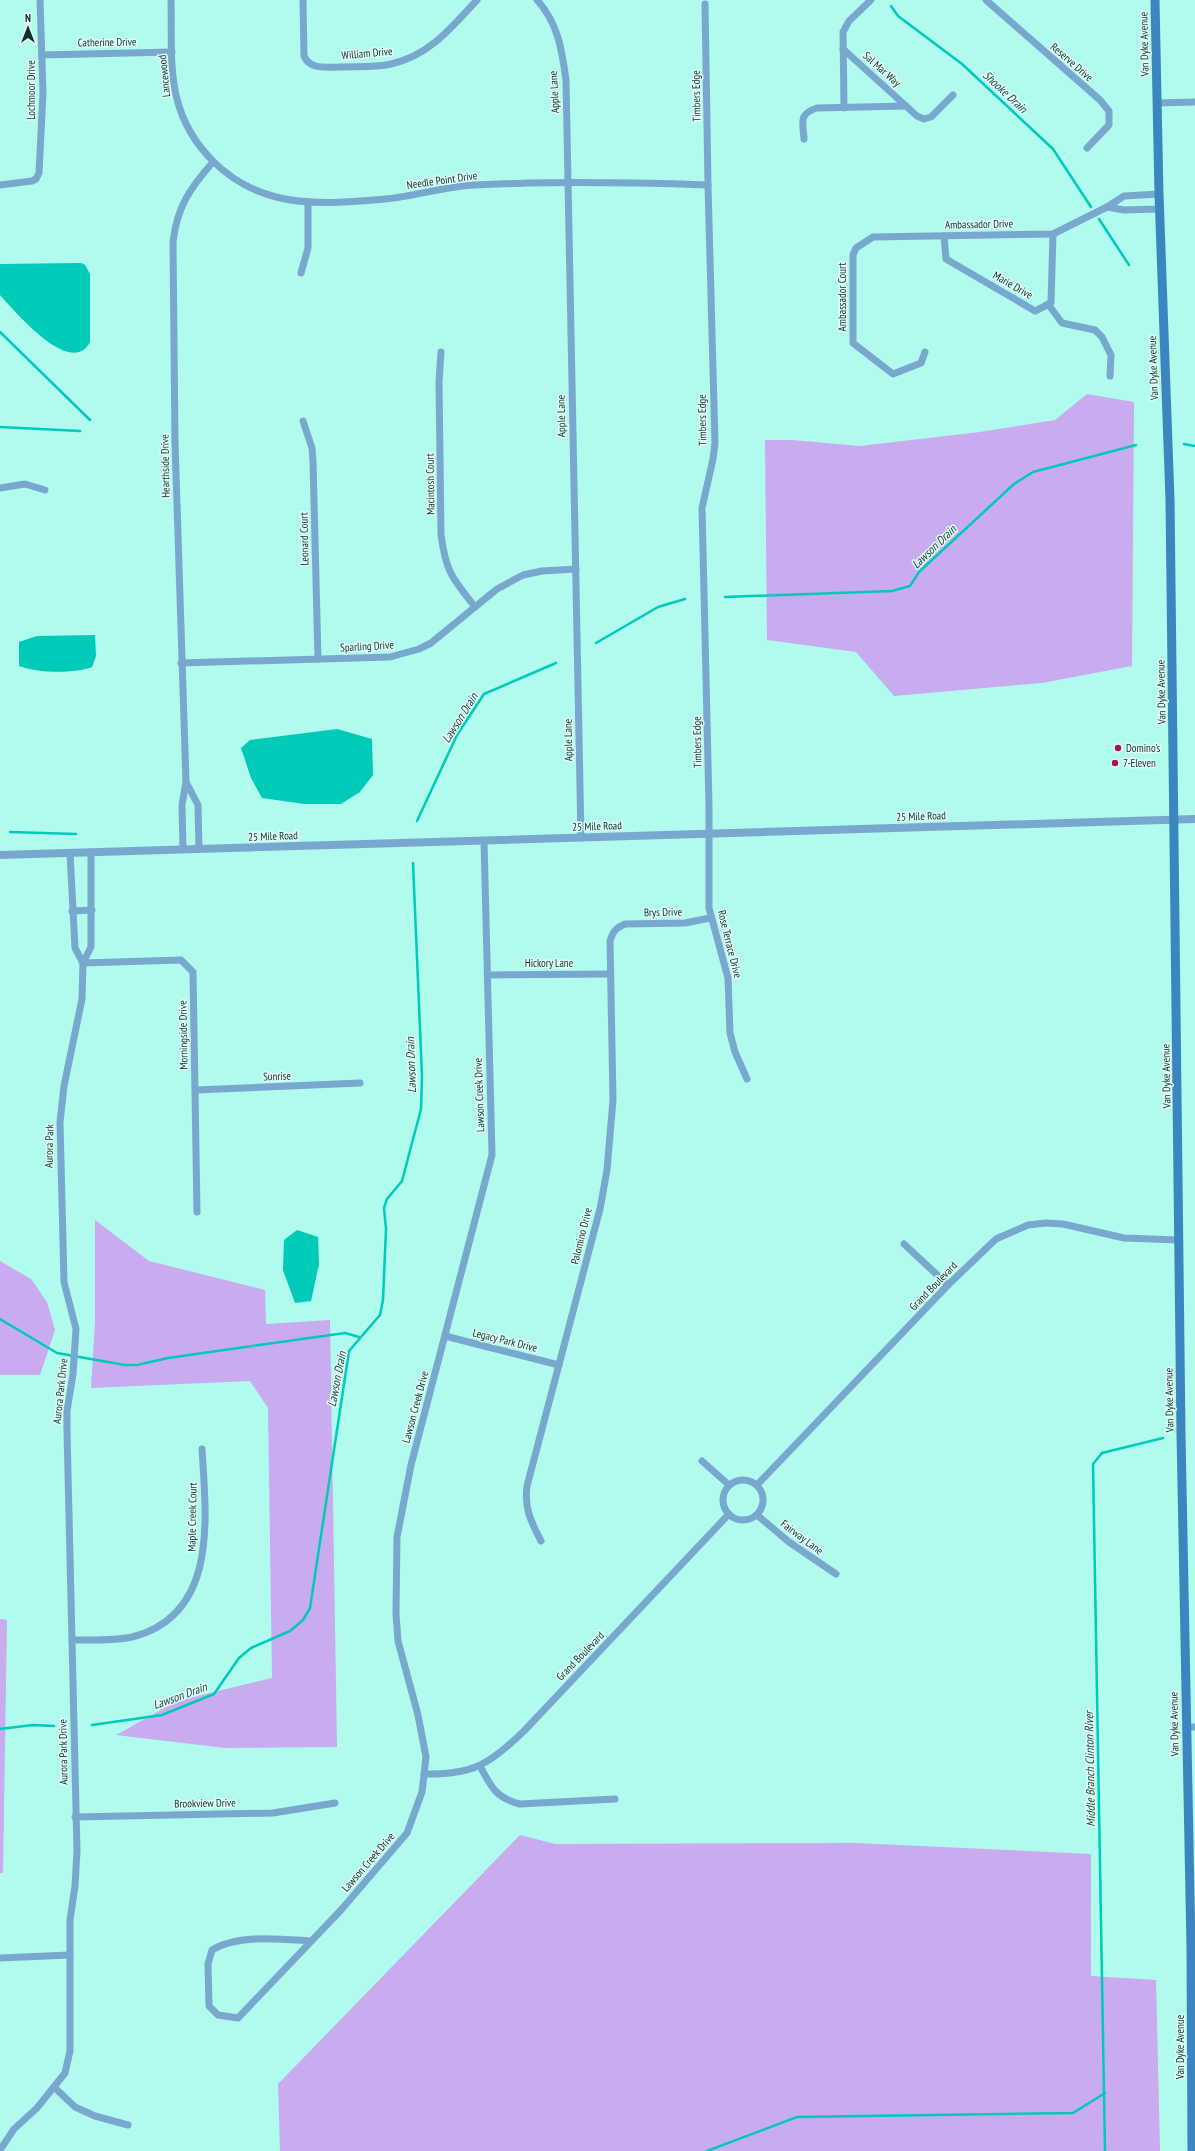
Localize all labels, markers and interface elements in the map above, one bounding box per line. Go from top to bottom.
north arrow [8,8,48,48]
text: N [25,11,31,25]
street label: Van Dyke Avenue [1136,11,1152,77]
street label: Catherine Drive [77,34,137,50]
street label: Reserve Drive [1048,40,1096,85]
street label: William Drive [341,44,394,62]
street label: Sal Mar Way [860,48,904,90]
street label: Lancewood [155,54,173,98]
street label: Lochmoor Drive [24,60,38,120]
water label: Shooke Drain [980,67,1031,116]
street label: Apple Lane [546,70,562,114]
street label: Timbers Edge [689,70,703,122]
street label: Needle Point Drive [406,168,479,192]
street label: Ambassador Drive [945,216,1014,232]
street label: Ambassador Court [835,263,849,331]
street label: Marie Drive [991,268,1036,302]
street label: Van Dyke Avenue [1145,335,1161,401]
street label: Apple Lane [554,394,568,437]
street label: Timbers Edge [695,394,709,446]
street label: Hearthside Drive [157,434,173,498]
street label: Macintosh Court [422,453,438,515]
street label: Leonard Court [297,512,311,566]
water label: Lawson Drain [908,521,960,571]
street label: Sparling Drive [340,638,395,654]
street label: Van Dyke Avenue [1153,659,1169,725]
water label: Lawson Drain [438,689,481,745]
street label: Timbers Edge [690,716,704,768]
street label: Apple Lane [561,718,575,761]
place label: Domino's [1126,741,1161,755]
marker: Domino's [1113,743,1123,753]
place label: 7-Eleven [1123,756,1156,770]
marker: 7-Eleven [1110,758,1120,768]
street label: 25 Mile Road [896,808,946,824]
street label: 25 Mile Road [572,818,622,834]
street label: 25 Mile Road [248,828,298,844]
street label: Brys Drive [644,905,683,919]
street label: Rose Terrace Drive [715,909,745,980]
street label: Hickory Lane [525,956,574,970]
street label: Morningside Drive [175,1000,191,1070]
water label: Lawson Drain [402,1036,419,1093]
street label: Van Dyke Avenue [1158,1043,1174,1109]
street label: Lawson Creek Drive [471,1057,487,1132]
street label: Sunrise [263,1069,292,1083]
street label: Aurora Park [42,1123,56,1168]
street label: Palomino Drive [567,1206,595,1266]
street label: Grand Boulevard [906,1258,960,1313]
street label: Legacy Park Drive [471,1325,539,1355]
water label: Lawson Drain [324,1349,349,1408]
street label: Aurora Park Drive [50,1357,70,1424]
street label: Van Dyke Avenue [1161,1367,1177,1433]
street label: Lawson Creek Drive [399,1369,431,1445]
street label: Maple Creek Court [184,1482,200,1552]
street label: Fairway Lane [778,1516,826,1558]
street label: Grand Boulevard [553,1628,607,1683]
water label: Lawson Drain [151,1679,209,1712]
street label: Van Dyke Avenue [1166,1691,1182,1757]
water label: Middle Branch Clinton River [1081,1709,1098,1827]
street label: Aurora Park Drive [55,1718,71,1785]
street label: Brookview Drive [174,1795,236,1811]
street label: Lawson Creek Drive [338,1829,398,1895]
street label: Van Dyke Avenue [1173,2014,1187,2080]

